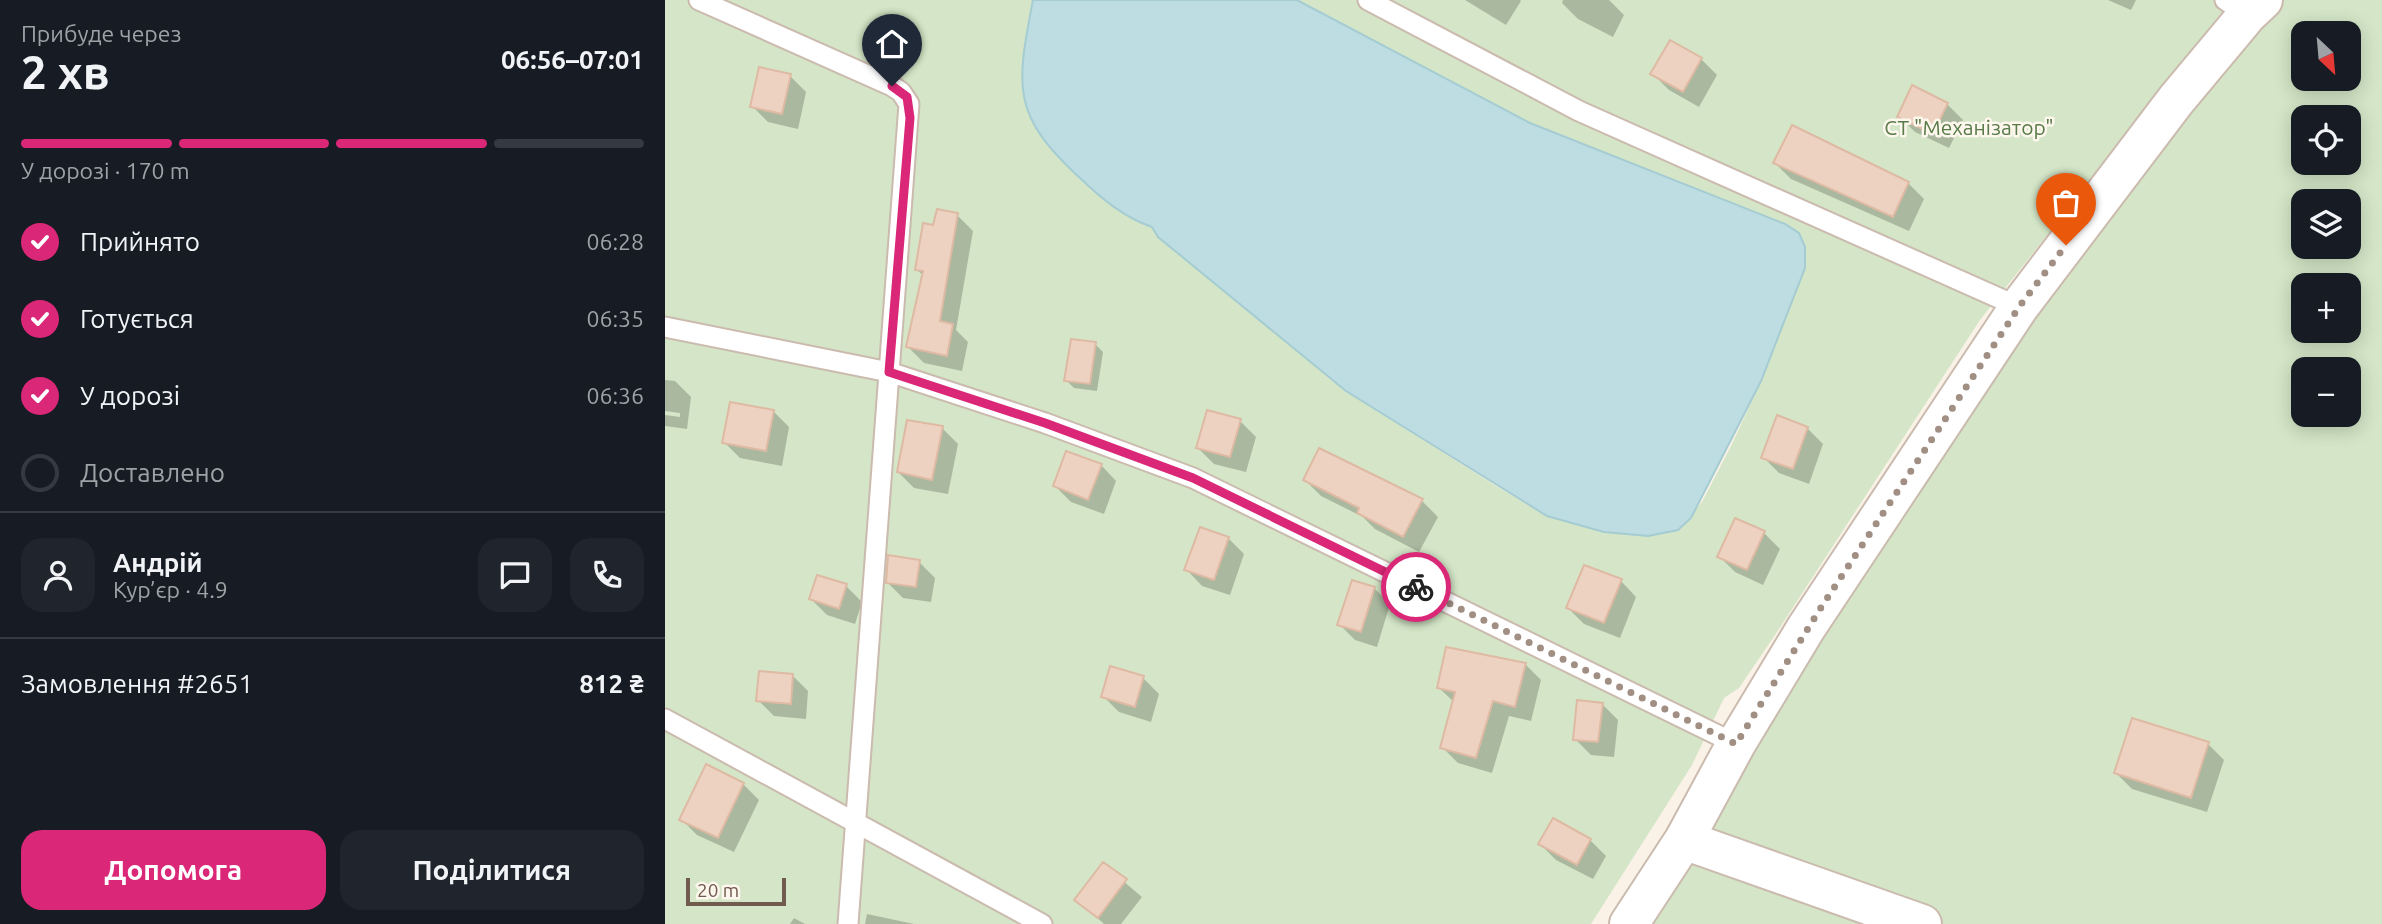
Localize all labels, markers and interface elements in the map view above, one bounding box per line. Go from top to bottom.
pin [862,14,922,86]
text: Прибуде через [21,21,182,46]
north arrow [2291,21,2361,91]
map controls [2291,21,2361,427]
icon: home [873,25,911,63]
text: 06:56–07:01 [501,45,644,74]
text: 2 хв [21,46,110,98]
button: locate [2291,105,2361,175]
park label: СТ "Механізатор" [1884,115,2054,139]
text: У дорозі · 170 m [21,158,190,183]
pin [2036,173,2096,245]
icon: bag [2047,184,2085,222]
button: layers [2291,189,2361,259]
icon: check [21,223,59,261]
text: Прийнято [80,227,200,256]
text: 06:28 [586,229,644,254]
button: + [2291,273,2361,343]
icon: check [21,300,59,338]
text: Готується [80,304,194,333]
text: 06:35 [586,306,644,331]
button: − [2291,357,2361,427]
icon: check [21,377,59,415]
text: У дорозі [80,381,180,410]
text: 06:36 [586,383,644,408]
text: Доставлено [80,458,225,487]
button: person [21,538,95,612]
button: chat [478,538,552,612]
button: phone [570,538,644,612]
text: Андрій [113,548,202,577]
courier [1381,552,1451,622]
icon: bike [1397,568,1435,606]
text: Кур’єр · 4.9 [113,577,228,602]
text: Замовлення #2651 [21,669,253,698]
text: 812 ₴ [579,669,644,698]
button: Допомога [21,830,326,910]
button: Поділитися [340,830,644,910]
scale bar [686,875,786,907]
text: 20 m [697,879,739,901]

